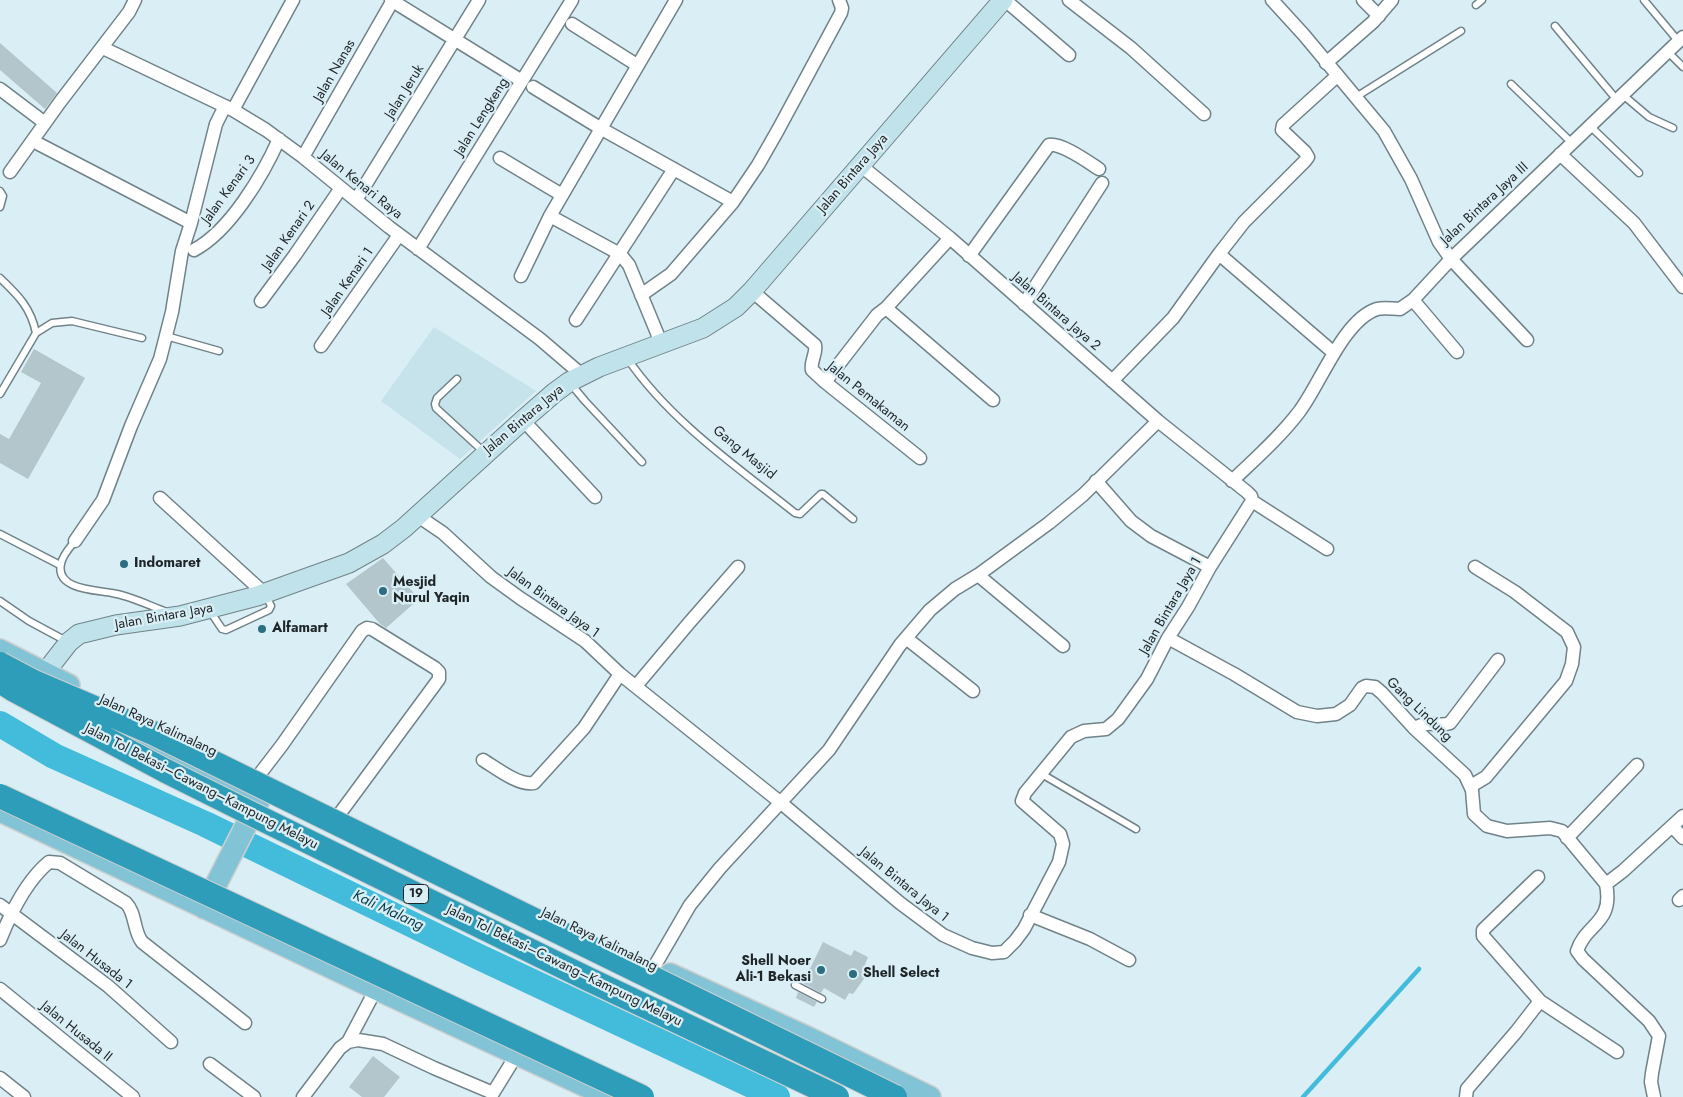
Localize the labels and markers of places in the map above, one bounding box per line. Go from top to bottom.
place label: Indomaret [134,556,200,572]
marker: Indomaret [118,558,130,570]
place label: Mesjid Nurul Yaqin [393,575,470,608]
marker: Mesjid Nurul Yaqin [377,585,389,597]
place label: Alfamart [272,621,328,637]
marker: Alfamart [256,623,268,635]
place label: Shell Noer Ali-1 Bekasi [735,954,811,986]
marker: Shell Noer Ali-1 Bekasi [815,964,827,976]
place label: Shell Select [863,966,939,982]
marker: Shell Select [847,968,859,980]

